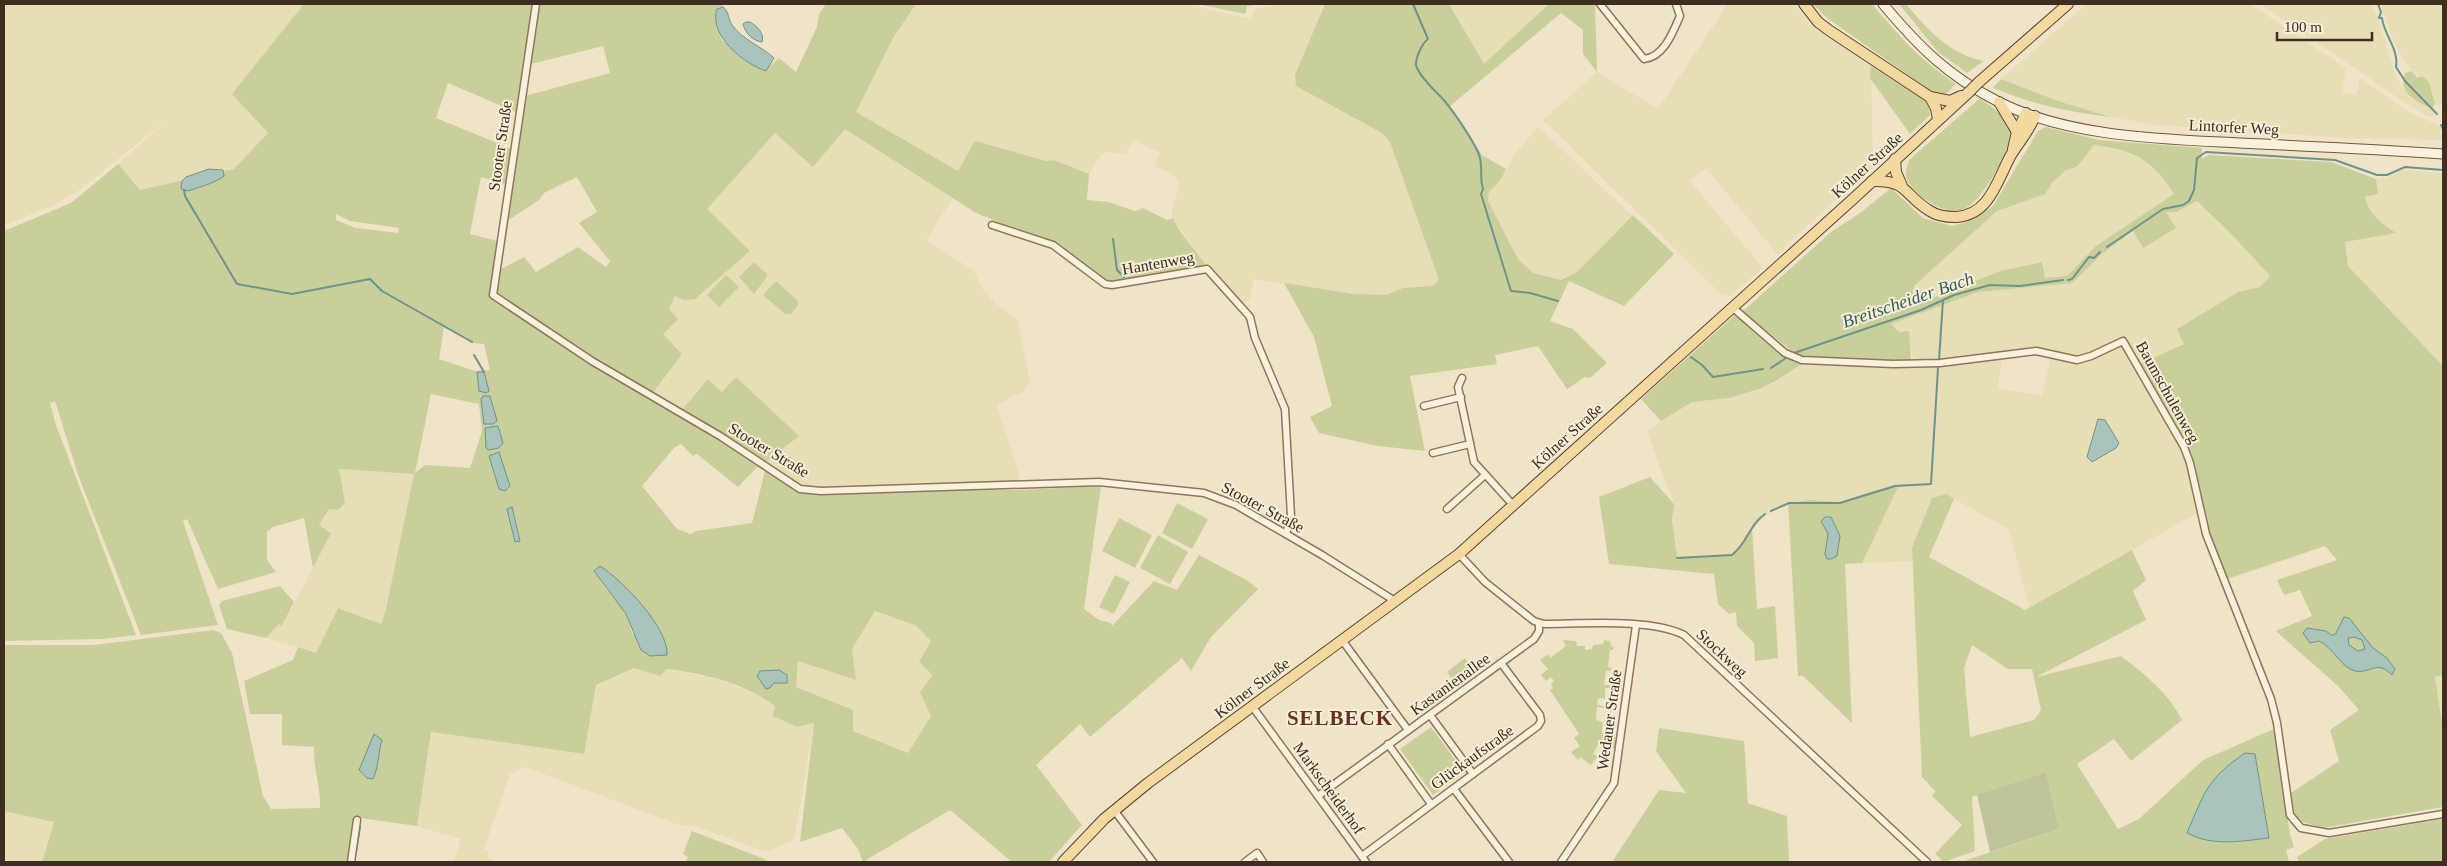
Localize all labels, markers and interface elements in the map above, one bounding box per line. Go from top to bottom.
scale bar [2277,10,2372,42]
text: 100 m [2284,19,2322,35]
street label: Stooter Straße [485,100,515,192]
street label: Lintorfer Weg [2188,116,2280,139]
street label: Kölner Straße [1828,129,1906,201]
street label: Hantenweg [1121,248,1196,279]
water label: Breitscheider Bach [1840,268,1976,332]
street label: Baumschulenweg [2132,338,2203,446]
street label: Kölner Straße [1528,400,1606,472]
street label: Stooter Straße [726,419,812,481]
street label: Stooter Straße [1219,478,1307,536]
street label: Stockweg [1692,625,1751,681]
street label: Kastanienallee [1407,649,1493,719]
street label: Kölner Straße [1211,654,1293,722]
street label: Wedauer Straße [1594,669,1624,771]
district label: SELBECK [1287,706,1393,730]
street label: Glückaufstraße [1427,721,1517,793]
street label: Markscheiderhof [1290,739,1368,838]

